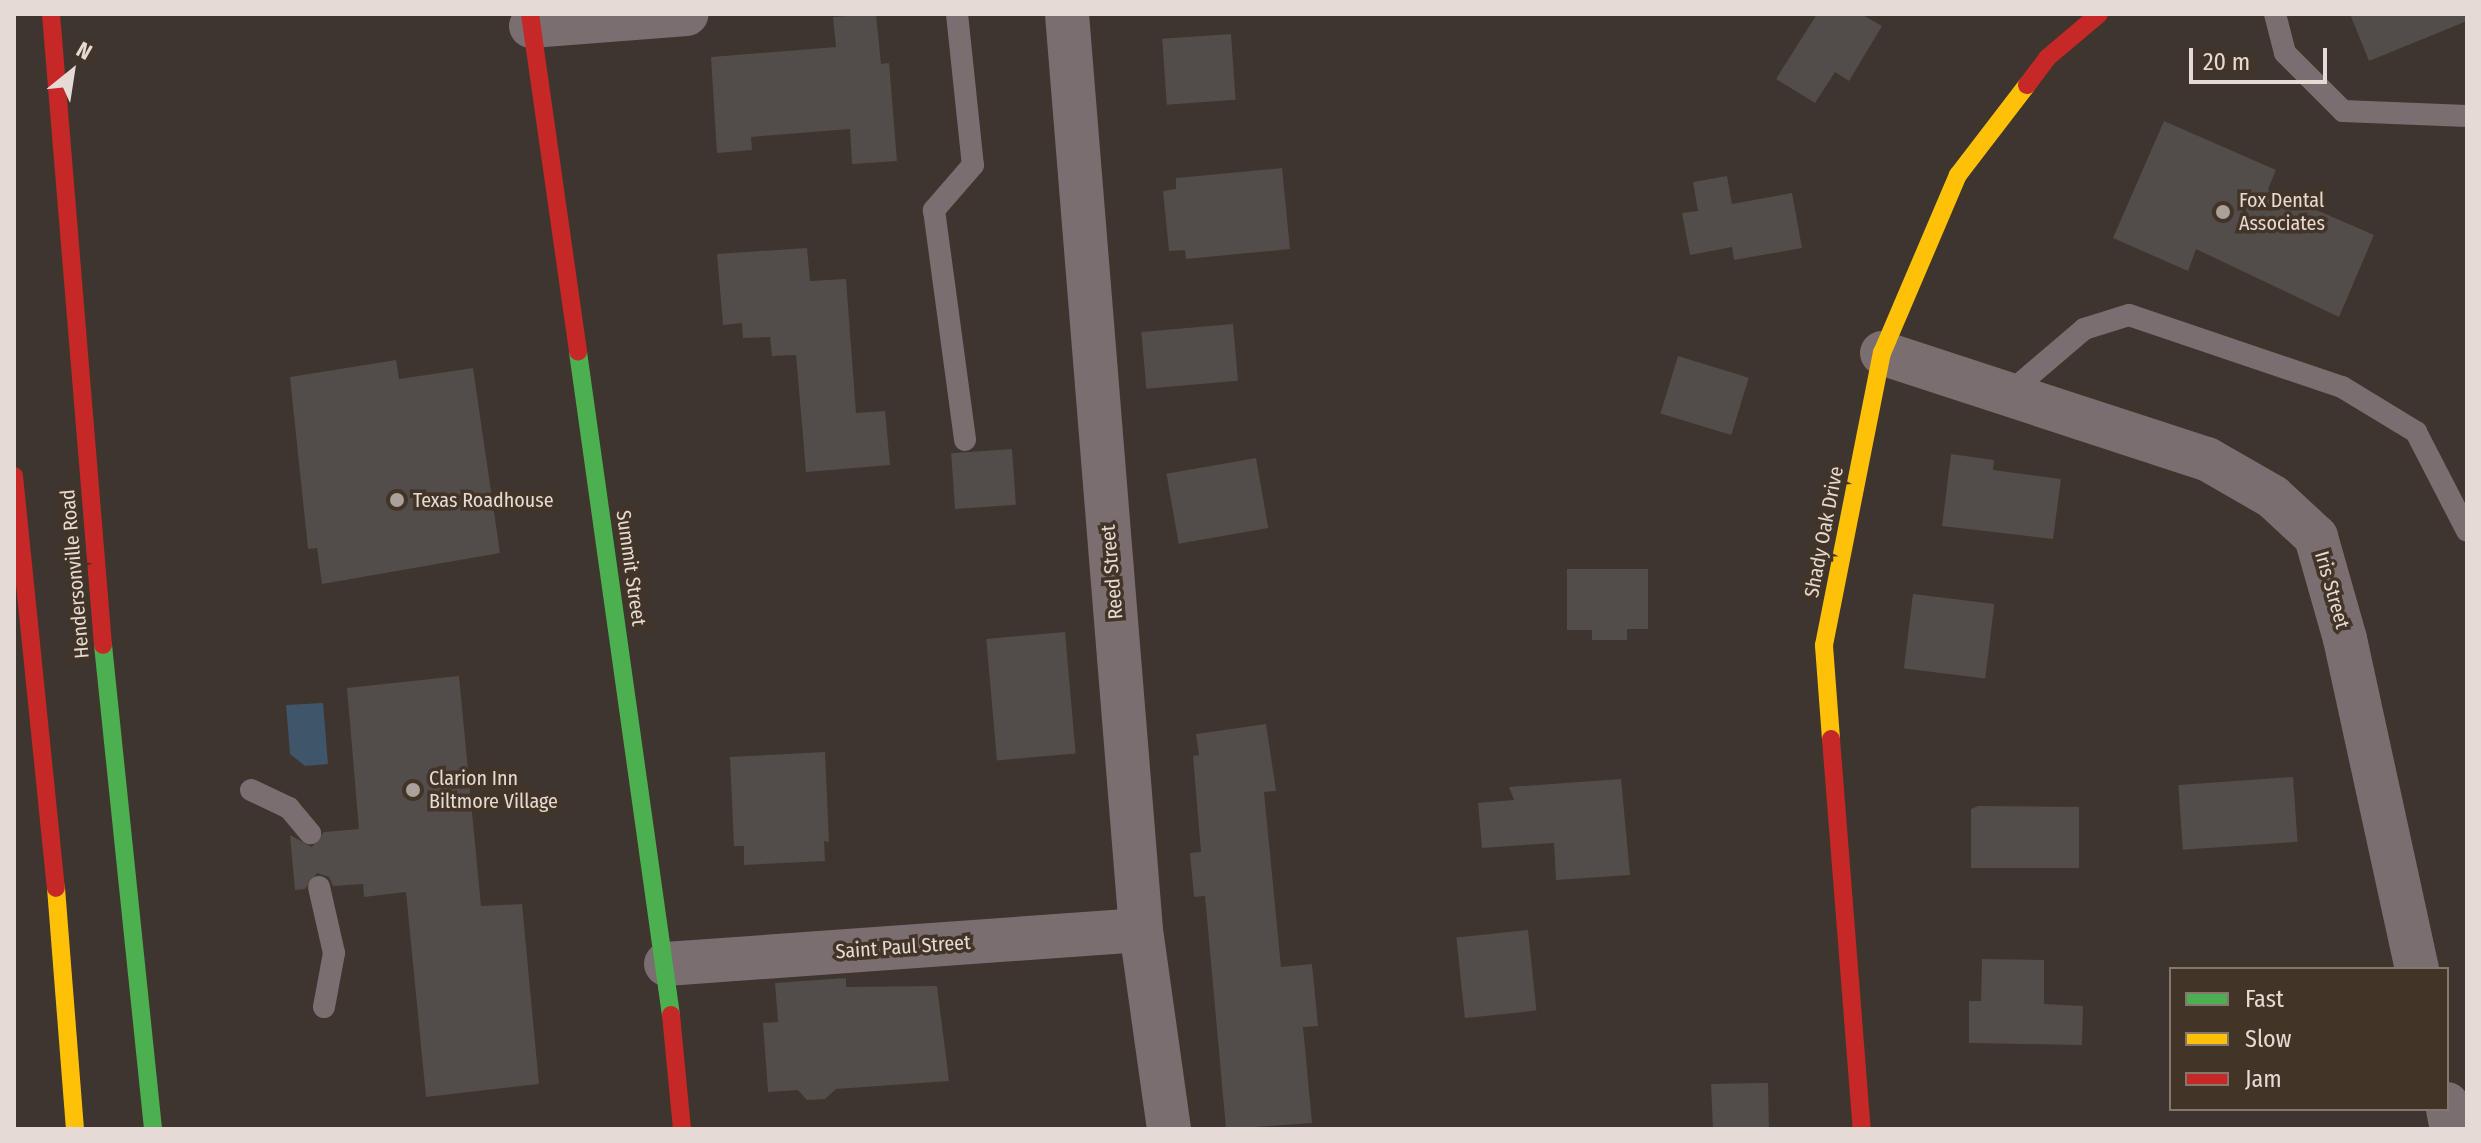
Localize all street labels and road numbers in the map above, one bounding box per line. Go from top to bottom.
street label: Shady Oak Drive [1800,464,1848,600]
street label: Hendersonville Road [56,488,94,660]
street label: Summit Street [611,509,651,627]
street label: Reed Street [1096,524,1128,620]
street label: Iris Street [2309,548,2355,632]
street label: Saint Paul Street [835,930,971,964]

